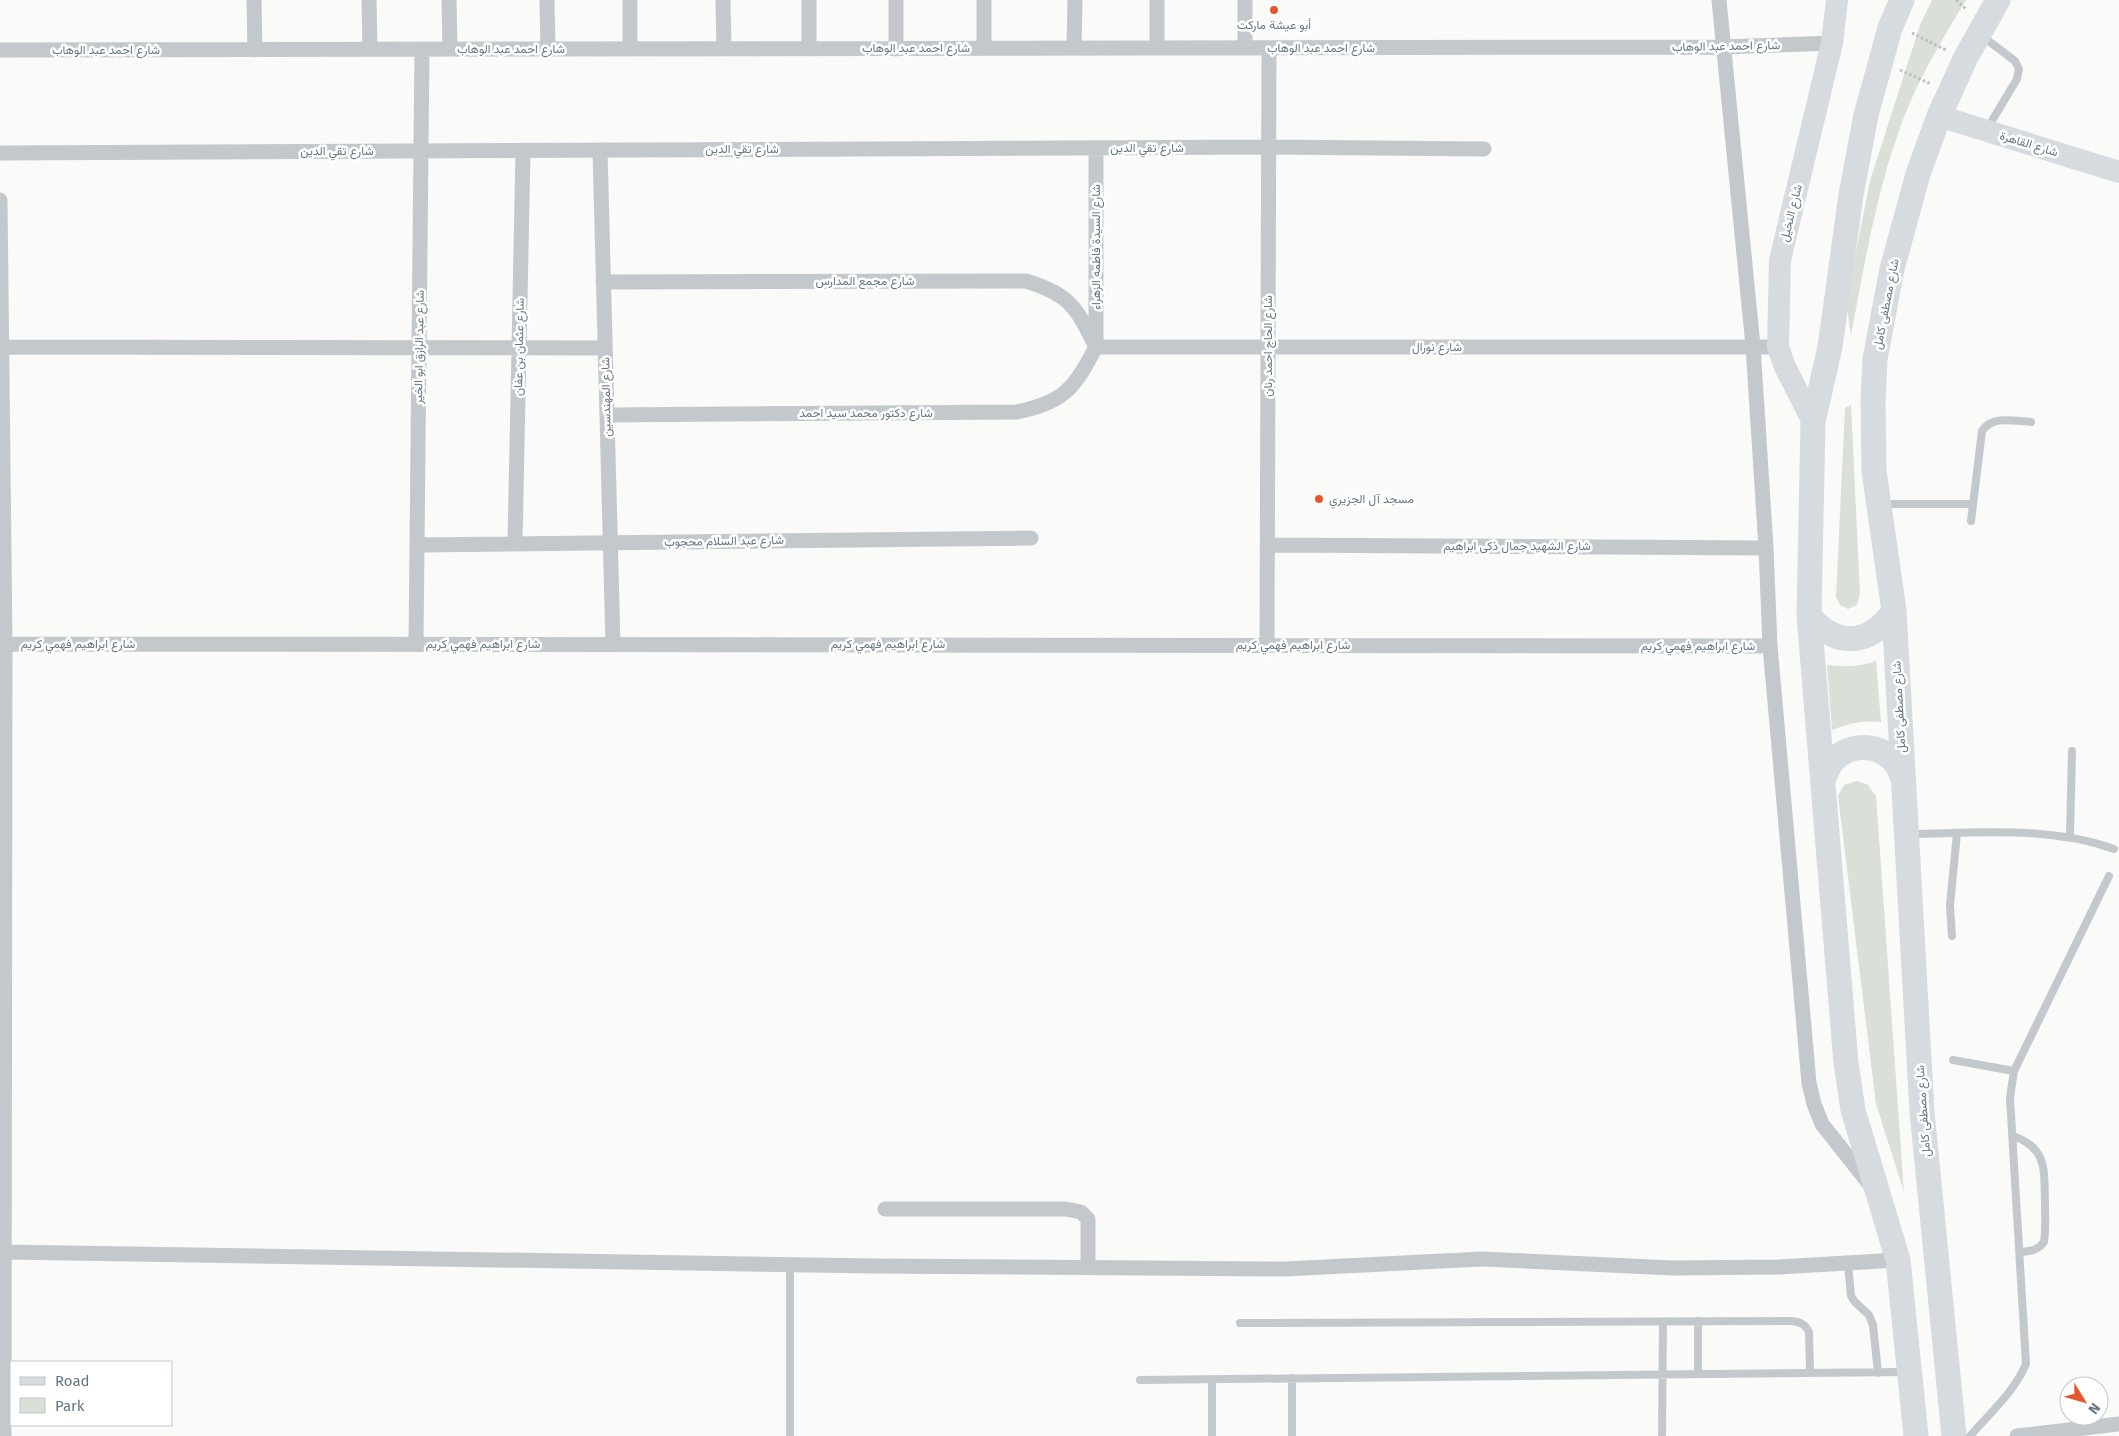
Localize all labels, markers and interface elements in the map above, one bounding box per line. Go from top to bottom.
marker: أبو عيشة ماركت [1268,4,1280,16]
place label: أبو عيشة ماركت [1237,18,1311,33]
street label: شارع احمد عبد الوهاب [1672,38,1780,56]
street label: شارع احمد عبد الوهاب [862,41,970,57]
street label: شارع احمد عبد الوهاب [1267,41,1375,57]
street label: شارع احمد عبد الوهاب [457,42,565,58]
street label: شارع احمد عبد الوهاب [52,43,160,59]
street label: شارع القاهرة [1998,128,2060,161]
street label: شارع تقي الدين [1110,141,1184,158]
street label: شارع تقي الدين [705,142,779,159]
street label: شارع تقي الدين [300,144,374,161]
street label: شارع النخيل [1777,183,1807,244]
street label: شارع السيدة فاطمه الزهراء [1089,184,1105,310]
street label: شارع مصطفى كامل [1870,258,1904,351]
street label: شارع مجمع المدارس [816,274,914,290]
street label: شارع عبد الرازق ابو الخير [411,290,429,405]
street label: شارع الحاج احمد رنان [1261,295,1277,397]
street label: شارع عثمان بن عفان [511,298,529,396]
street label: شارع نورال [1412,340,1462,356]
street label: شارع المهندسين [598,357,616,437]
street label: شارع دكتور محمد سيد احمد [799,406,933,422]
place label: مسجد آل الجزيري [1329,492,1414,509]
marker: مسجد آل الجزيري [1313,493,1325,505]
street label: شارع عبد السلام محجوب [664,533,784,551]
street label: شارع الشهيد جمال ذكى ابراهيم [1443,539,1591,555]
street label: شارع ابراهيم فهمي كريم [21,637,135,654]
street label: شارع ابراهيم فهمي كريم [426,637,540,654]
street label: شارع ابراهيم فهمي كريم [831,637,945,654]
street label: شارع ابراهيم فهمي كريم [1236,638,1350,655]
street label: شارع ابراهيم فهمي كريم [1641,639,1755,656]
street label: شارع مصطفى كامل [1890,661,1910,753]
street label: شارع مصطفى كامل [1913,1064,1935,1157]
legend [10,1361,172,1426]
text: Road [55,1372,90,1390]
north arrow [2059,1376,2109,1426]
text: Park [55,1397,85,1415]
text: N [2084,1400,2104,1417]

